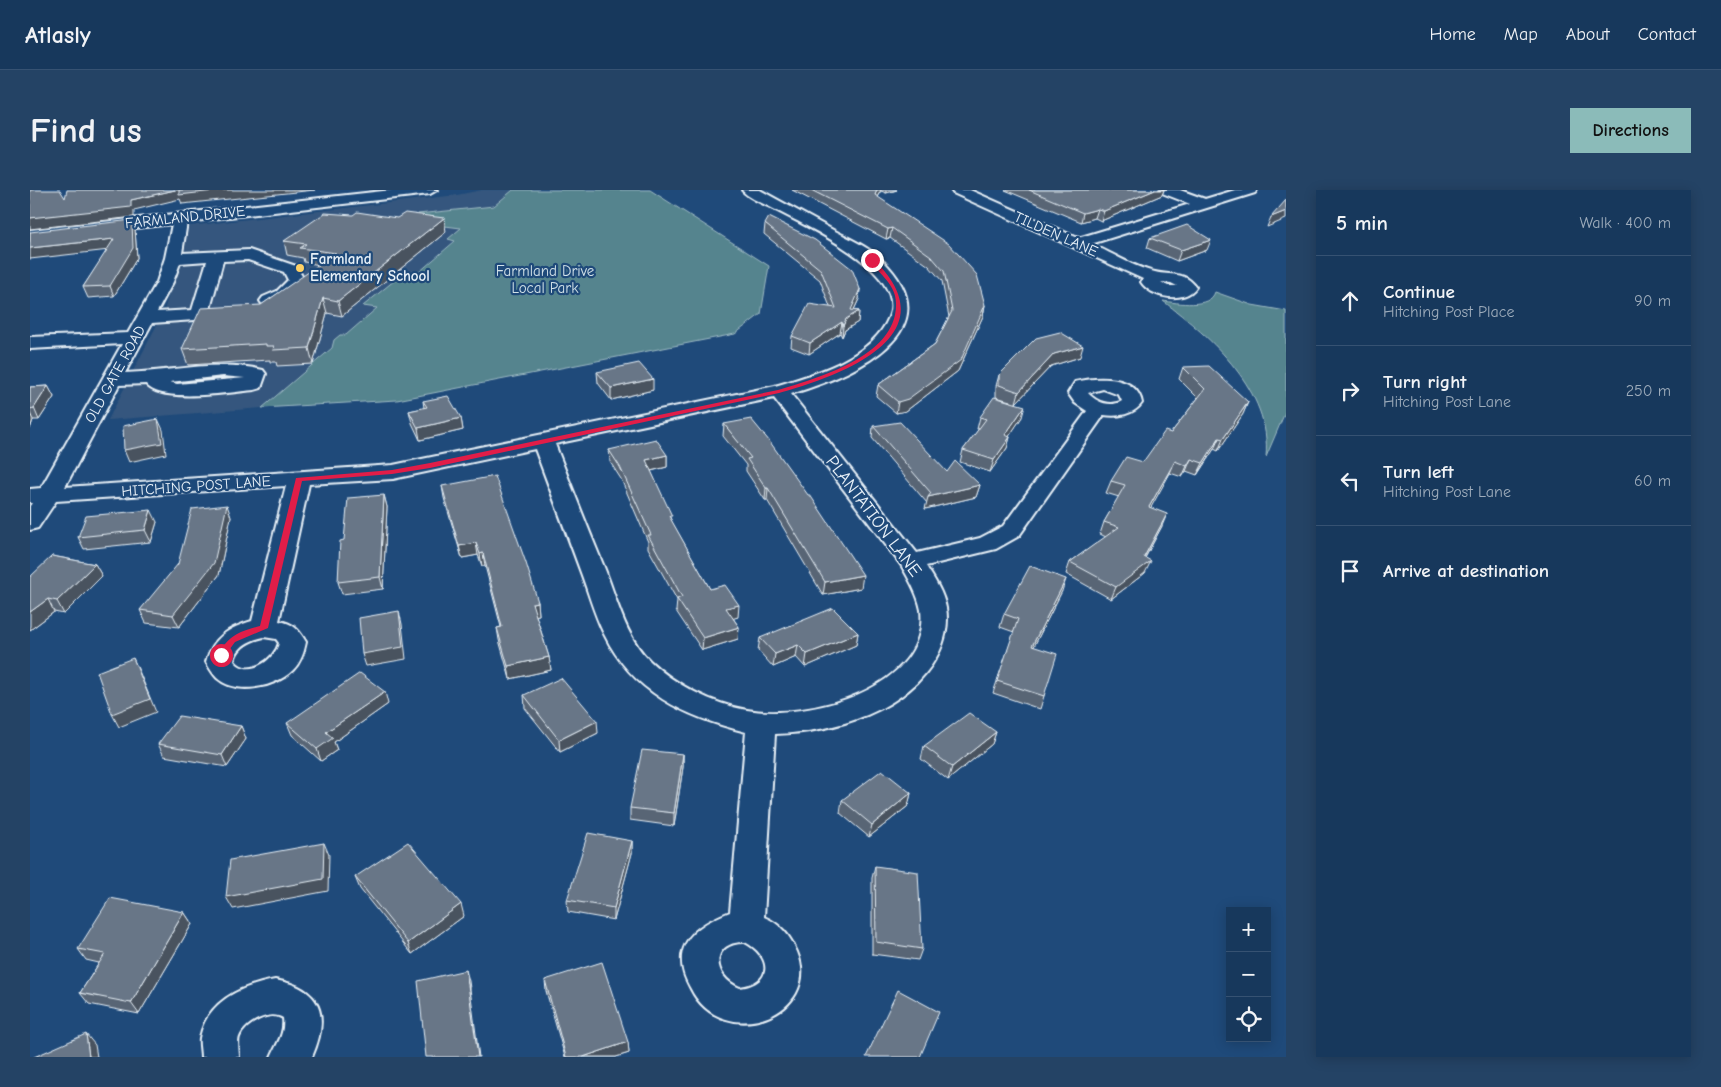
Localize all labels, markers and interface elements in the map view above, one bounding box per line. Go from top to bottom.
text: Atlasly [25,21,91,49]
text: Home [1429,24,1476,45]
text: Map [1504,24,1538,45]
text: About [1566,24,1610,45]
text: Contact [1638,24,1696,45]
button: Directions [1570,108,1691,153]
text: Find us [30,110,142,151]
street label: FARMLAND DRIVE [124,202,246,232]
street label: TILDEN LANE [1011,208,1101,260]
text: 5 min [1336,211,1388,235]
text: Walk · 400 m [1579,214,1671,232]
route end [861,249,884,272]
place label: Farmland Elementary School [310,250,430,285]
marker: Farmland Elementary School [294,262,306,274]
park label: Farmland Drive Local Park [496,262,595,297]
text: Continue [1383,281,1455,303]
icon: ahead [1336,287,1364,315]
text: 90 m [1634,292,1671,310]
text: Hitching Post Place [1383,303,1515,321]
street label: OLD GATE ROAD [81,322,149,426]
text: Turn right [1383,371,1467,393]
icon: right [1336,377,1364,405]
text: 250 m [1626,382,1671,400]
text: Hitching Post Lane [1383,393,1511,411]
street label: PLANTATION LANE [821,452,926,581]
text: Turn left [1383,461,1454,483]
icon: left [1336,467,1364,495]
street label: HITCHING POST LANE [121,472,271,500]
text: 60 m [1634,472,1671,490]
text: Hitching Post Lane [1383,483,1511,501]
icon: arrive [1336,557,1364,585]
text: Arrive at destination [1383,560,1549,582]
route start [210,644,233,667]
map controls [1226,907,1271,1042]
button: + [1226,907,1271,952]
button: − [1226,952,1271,997]
button: locate [1226,997,1271,1042]

